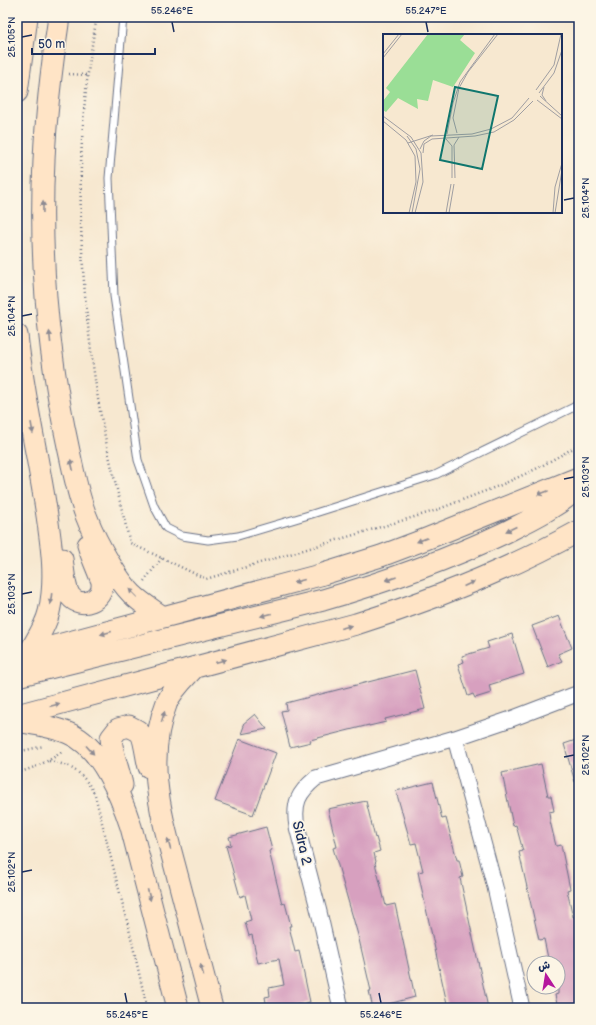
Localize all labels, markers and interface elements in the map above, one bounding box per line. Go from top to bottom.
text: 55.246°E [151,5,194,17]
text: 55.247°E [405,5,447,17]
text: 25.105°N [6,16,18,58]
scale bar [32,30,155,56]
inset map [383,34,562,213]
text: 50 m [38,37,65,52]
text: 25.104°N [580,177,592,219]
one-way arrow [40,200,46,213]
text: 25.104°N [6,295,18,337]
one-way arrow [47,331,53,343]
one-way arrow [29,422,35,434]
text: 25.103°N [580,456,592,498]
one-way arrow [69,459,75,471]
one-way arrow [537,490,549,496]
one-way arrow [505,526,516,532]
one-way arrow [416,538,428,544]
text: 25.103°N [6,573,18,615]
one-way arrow [384,576,396,582]
one-way arrow [293,578,305,584]
one-way arrow [463,581,474,587]
one-way arrow [128,588,137,598]
one-way arrow [48,592,55,605]
one-way arrow [259,612,272,618]
one-way arrow [341,624,353,630]
one-way arrow [99,630,112,636]
one-way arrow [215,658,227,664]
one-way arrow [48,702,61,708]
one-way arrow [160,710,166,722]
text: 25.102°N [580,734,592,776]
one-way arrow [86,745,95,755]
street label: Sidra 2 [289,819,315,867]
one-way arrow [166,838,172,850]
text: 25.102°N [6,851,18,893]
one-way arrow [146,889,152,901]
north arrow [526,955,566,995]
text: ش [537,958,551,973]
one-way arrow [199,964,205,976]
text: 55.245°E [106,1009,148,1021]
text: 55.246°E [360,1009,403,1021]

